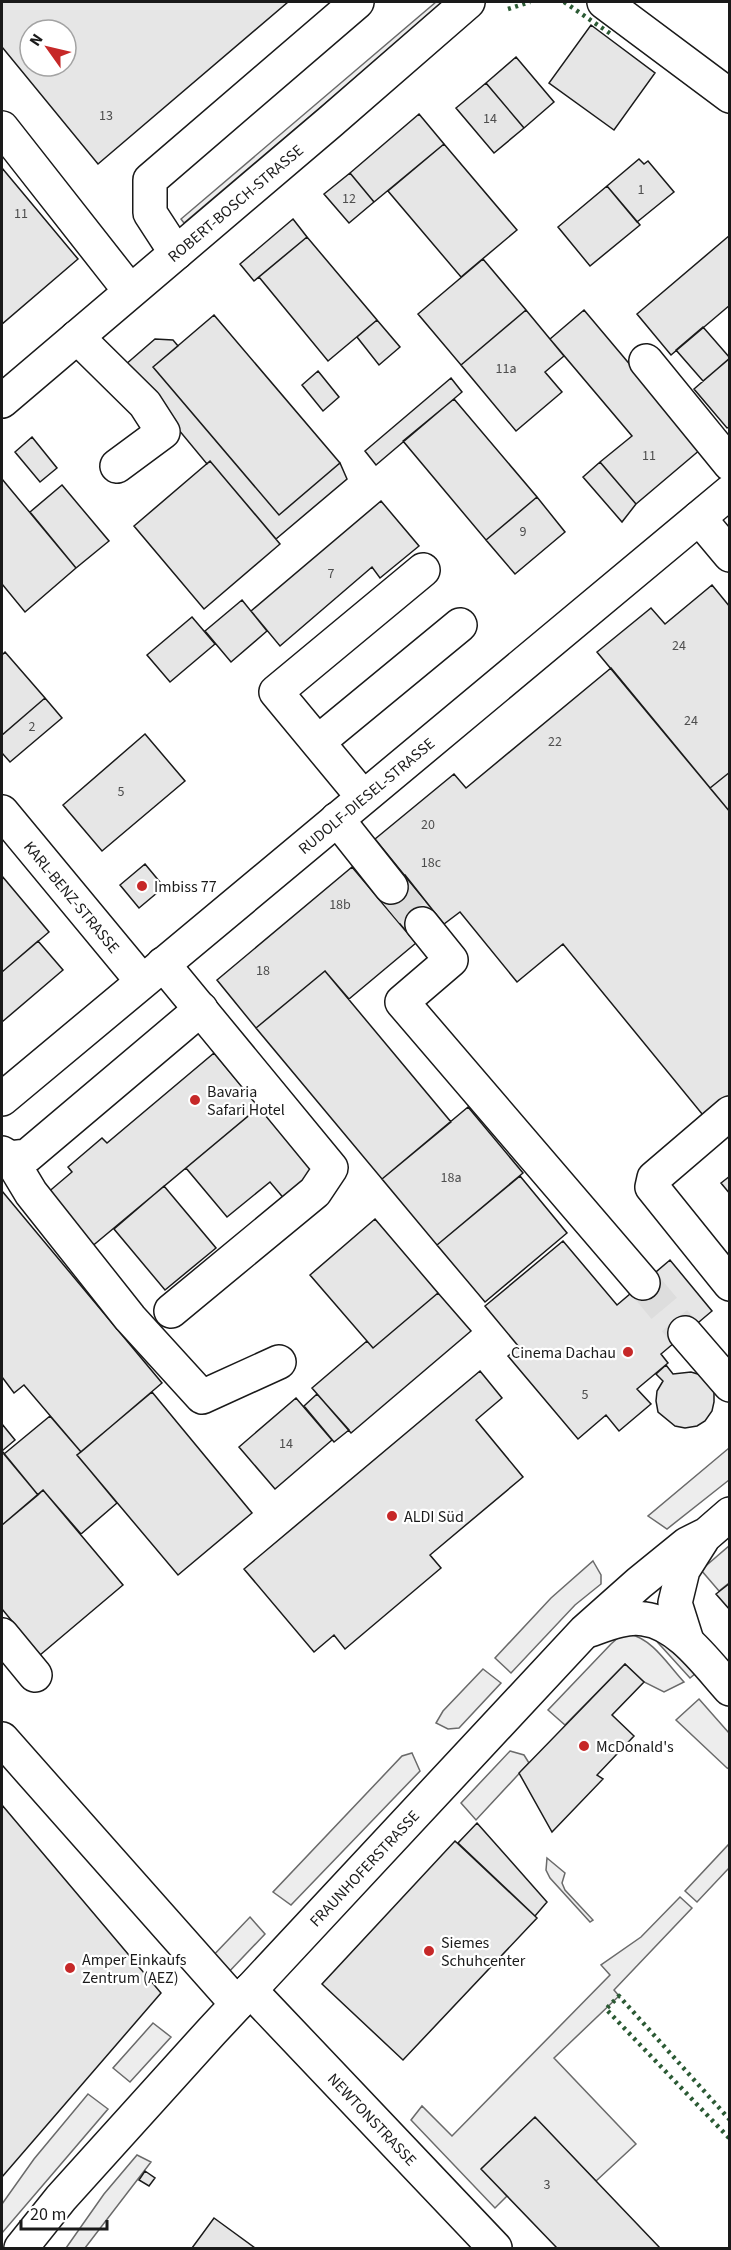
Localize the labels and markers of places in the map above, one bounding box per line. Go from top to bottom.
place label: Imbiss 77 [154,876,217,898]
marker: Imbiss 77 [135,879,149,893]
place label: Bavaria Safari Hotel [207,1081,285,1121]
marker: Bavaria Safari Hotel [188,1093,202,1107]
place label: Cinema Dachau [511,1342,616,1364]
marker: Cinema Dachau [621,1345,635,1359]
place label: ALDI Süd [404,1506,464,1528]
marker: ALDI Süd [385,1509,399,1523]
place label: McDonald's [596,1736,674,1758]
marker: McDonald's [577,1739,591,1753]
place label: Siemes Schuhcenter [441,1932,526,1972]
marker: Siemes Schuhcenter [422,1944,436,1958]
place label: Amper Einkaufs Zentrum (AEZ) [82,1949,187,1989]
marker: Amper Einkaufs Zentrum (AEZ) [63,1961,77,1975]

